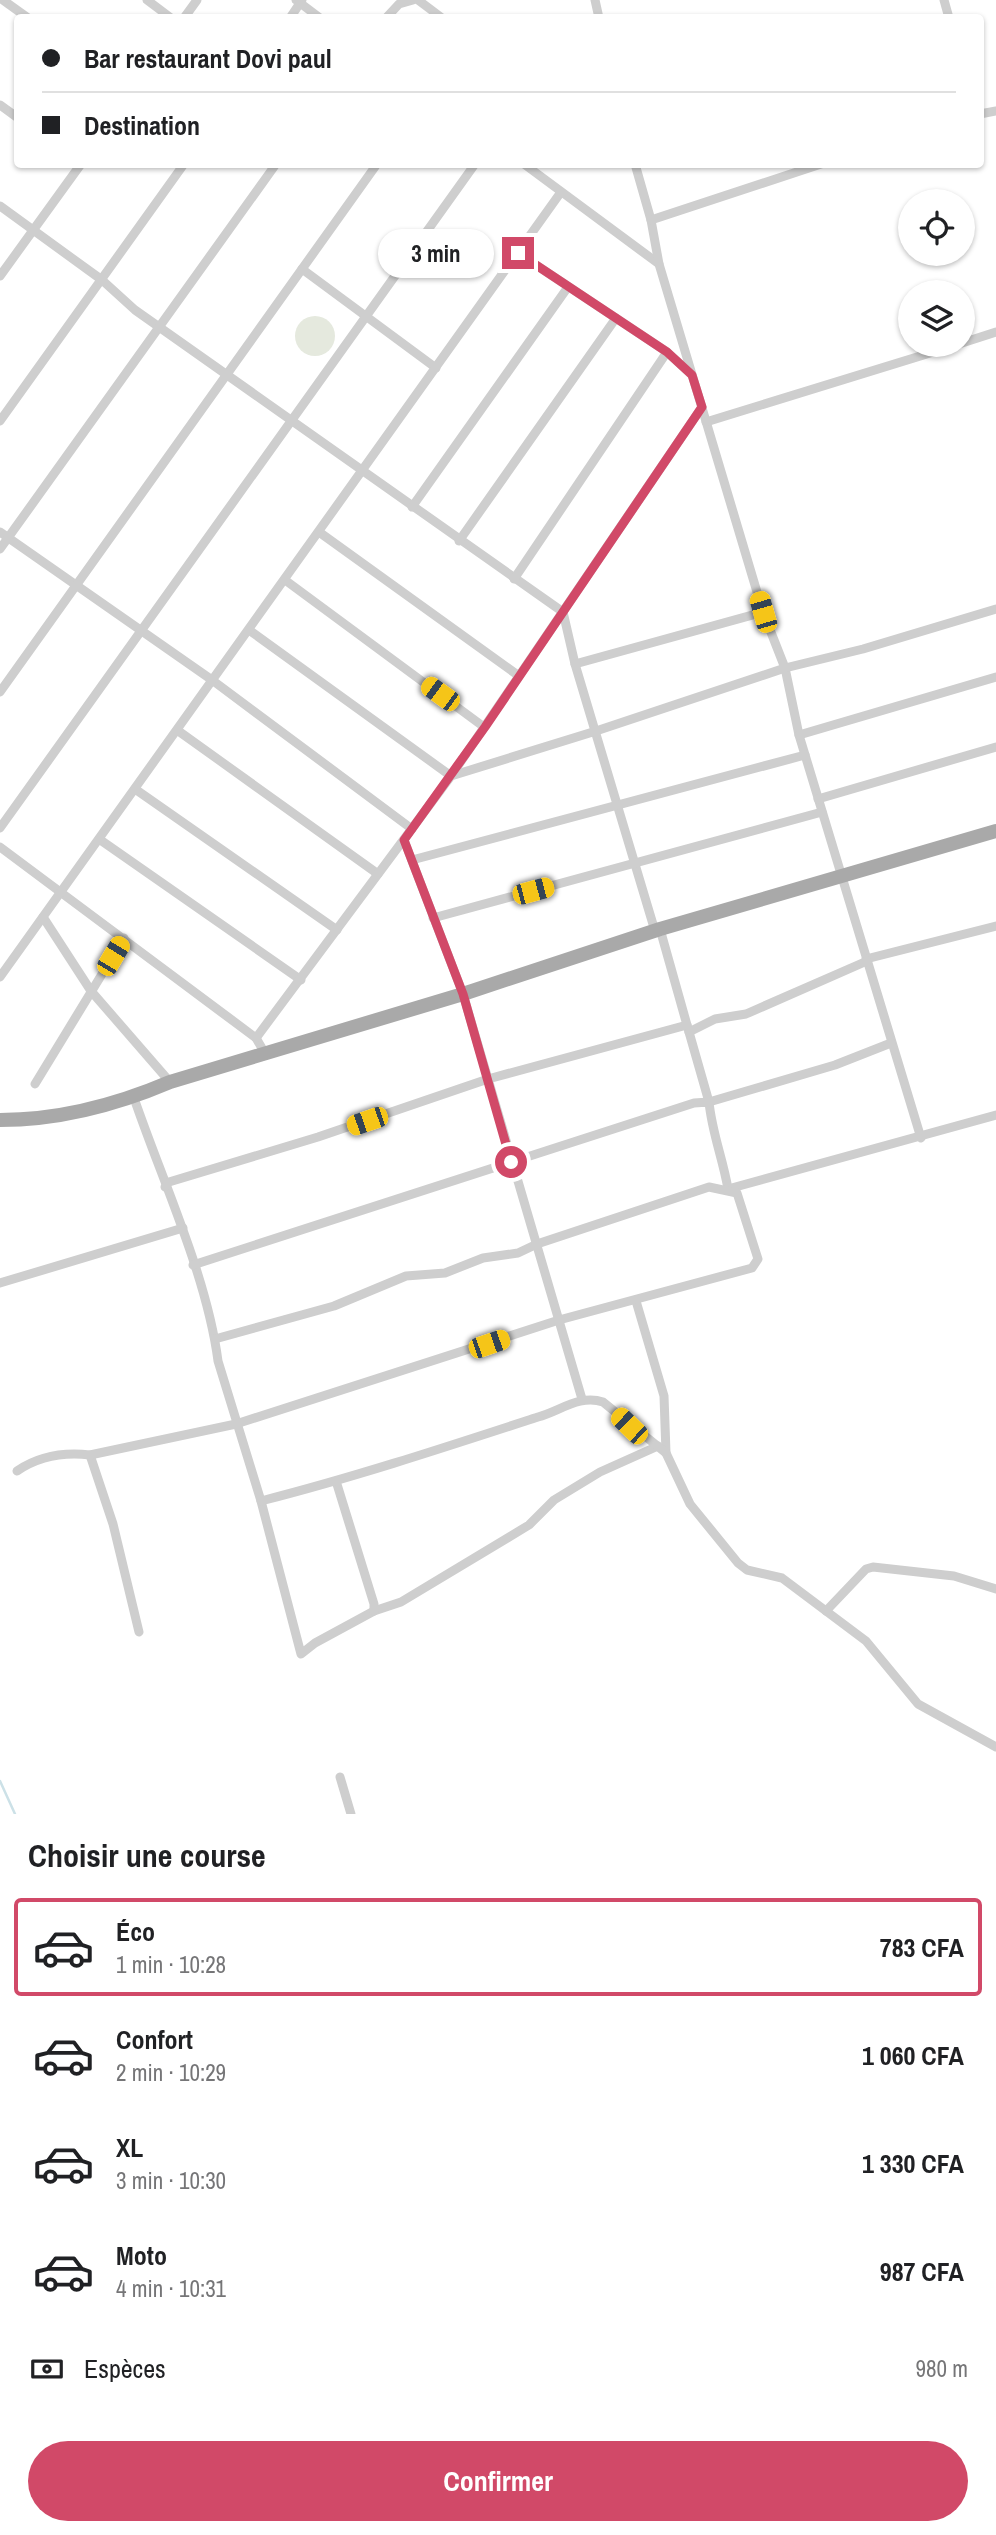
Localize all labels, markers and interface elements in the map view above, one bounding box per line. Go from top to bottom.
text: Bar restaurant Dovi paul [84,41,332,76]
text: Destination [84,108,200,143]
map controls [898,189,975,357]
button: locate [898,189,975,266]
callout: 3 min [378,229,494,278]
route end [502,237,534,269]
text: 3 min [411,238,461,269]
button: layers [898,280,975,357]
car [748,589,779,635]
car [417,673,464,715]
car [510,875,557,907]
car [94,933,133,979]
car [344,1104,391,1138]
route start [495,1146,527,1178]
car [466,1327,513,1361]
car [607,1404,652,1448]
text: Choisir une course [28,1834,266,1877]
text: Éco [116,1914,155,1949]
icon: car [32,1916,95,1979]
text: 783 CFA [880,1930,964,1965]
text: 1 min · 10:28 [116,1949,226,1980]
text: Confort [116,2022,193,2057]
icon: car [32,2024,95,2087]
text: 1 060 CFA [862,2038,964,2073]
text: 2 min · 10:29 [116,2057,226,2088]
text: XL [116,2130,143,2165]
icon: car [32,2132,95,2195]
text: 1 330 CFA [862,2146,964,2181]
text: 3 min · 10:30 [116,2165,226,2196]
text: Moto [116,2238,167,2273]
icon: car [32,2240,95,2303]
text: 987 CFA [880,2254,964,2289]
text: 4 min · 10:31 [116,2273,226,2304]
icon: cash [28,2350,66,2388]
text: Espèces [84,2351,166,2386]
text: 980 m [916,2353,968,2384]
button: Confirmer [28,2441,968,2521]

